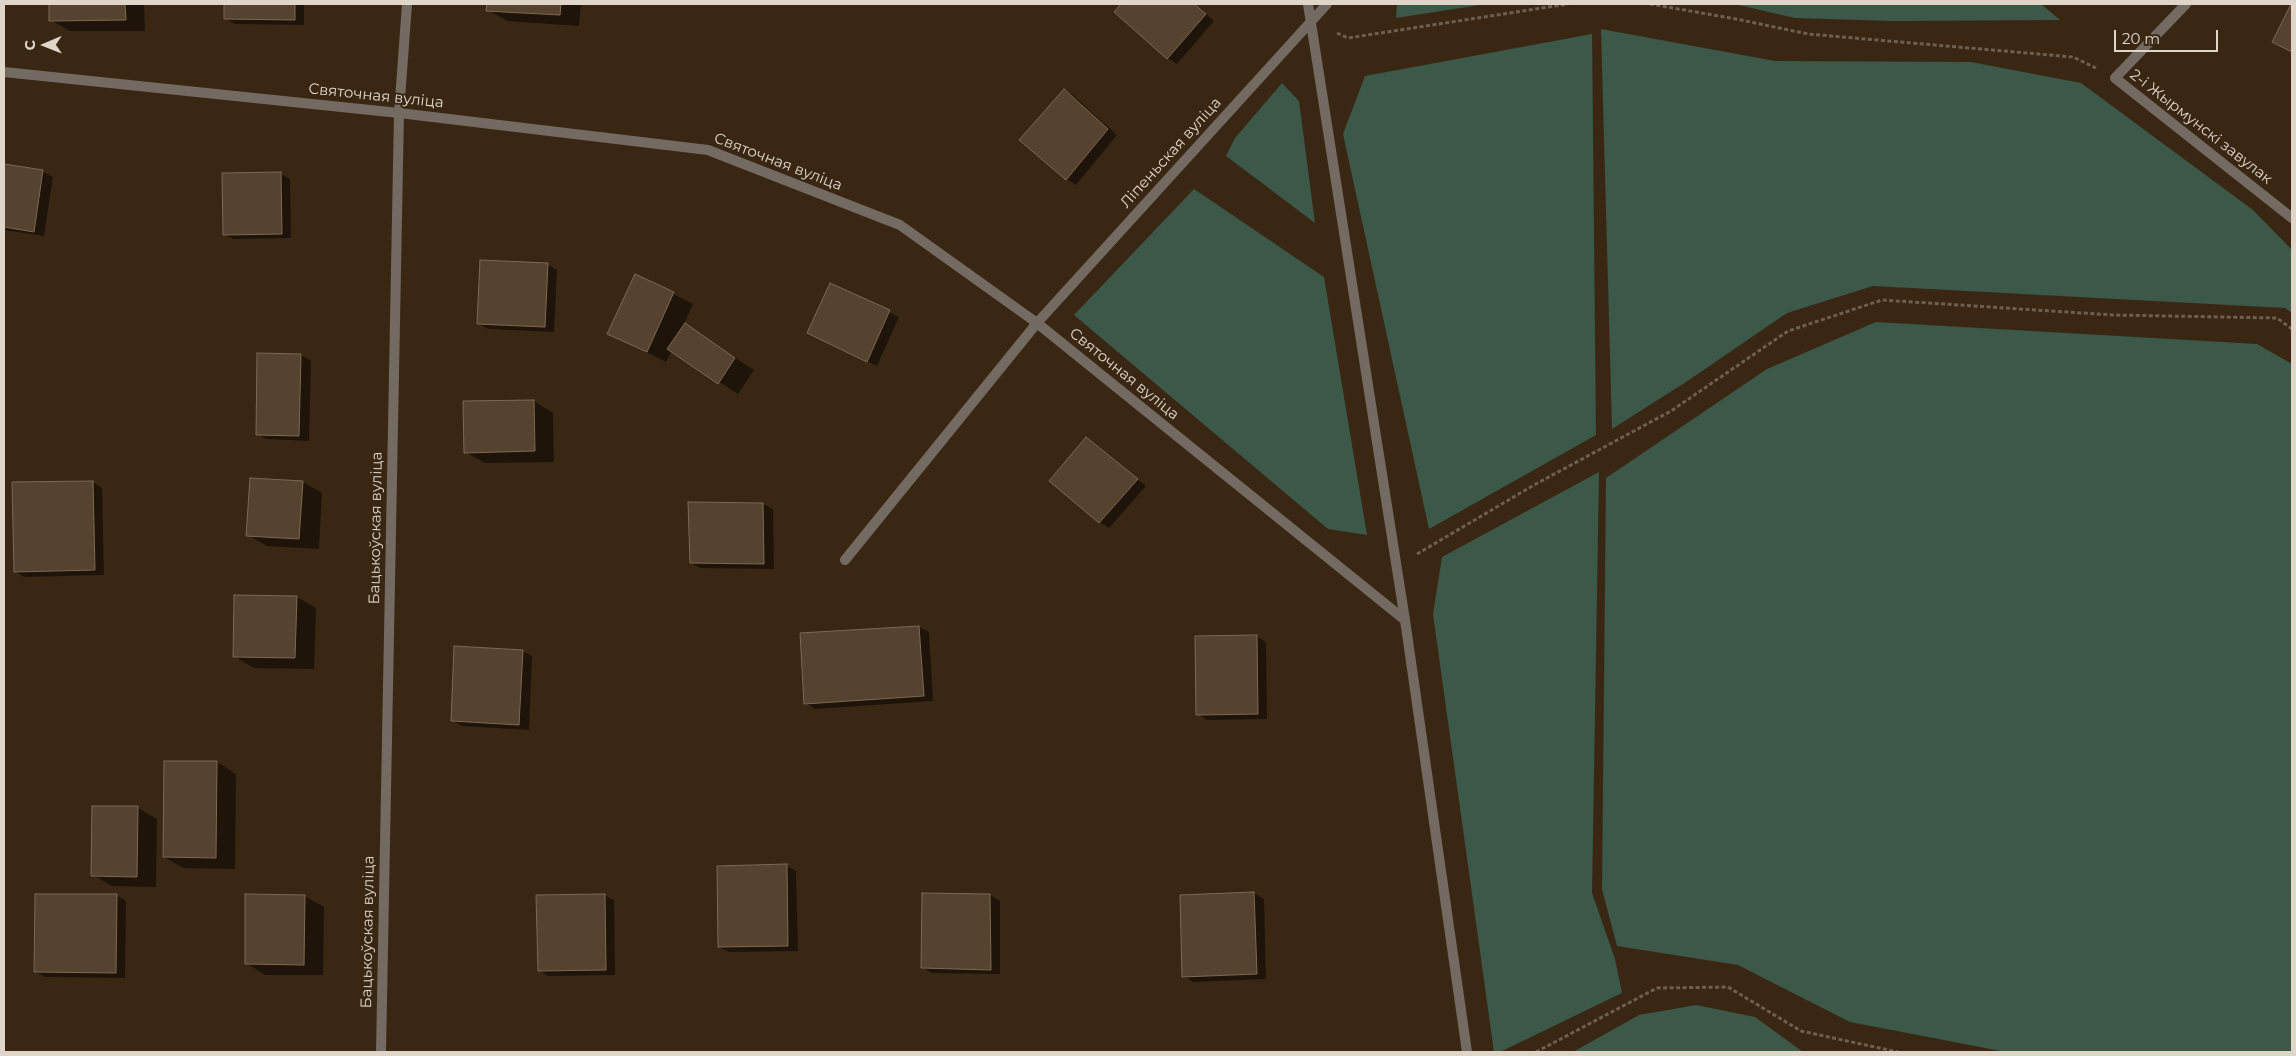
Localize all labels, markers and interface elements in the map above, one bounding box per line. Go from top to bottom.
north arrow [20,20,70,70]
scale bar [2116,20,2220,52]
text: 20 m [2122,29,2160,48]
text: С [21,40,39,51]
street label: 2-і Жырмунскі завулак [2126,66,2276,188]
street label: Святочная вуліца [308,80,444,112]
street label: Ліпеньская вуліца [1117,94,1225,212]
street label: Святочная вуліца [711,129,845,195]
street label: Святочная вуліца [1066,324,1182,424]
street label: Бацькоўская вуліца [366,451,386,605]
street label: Бацькоўская вуліца [358,855,378,1009]

